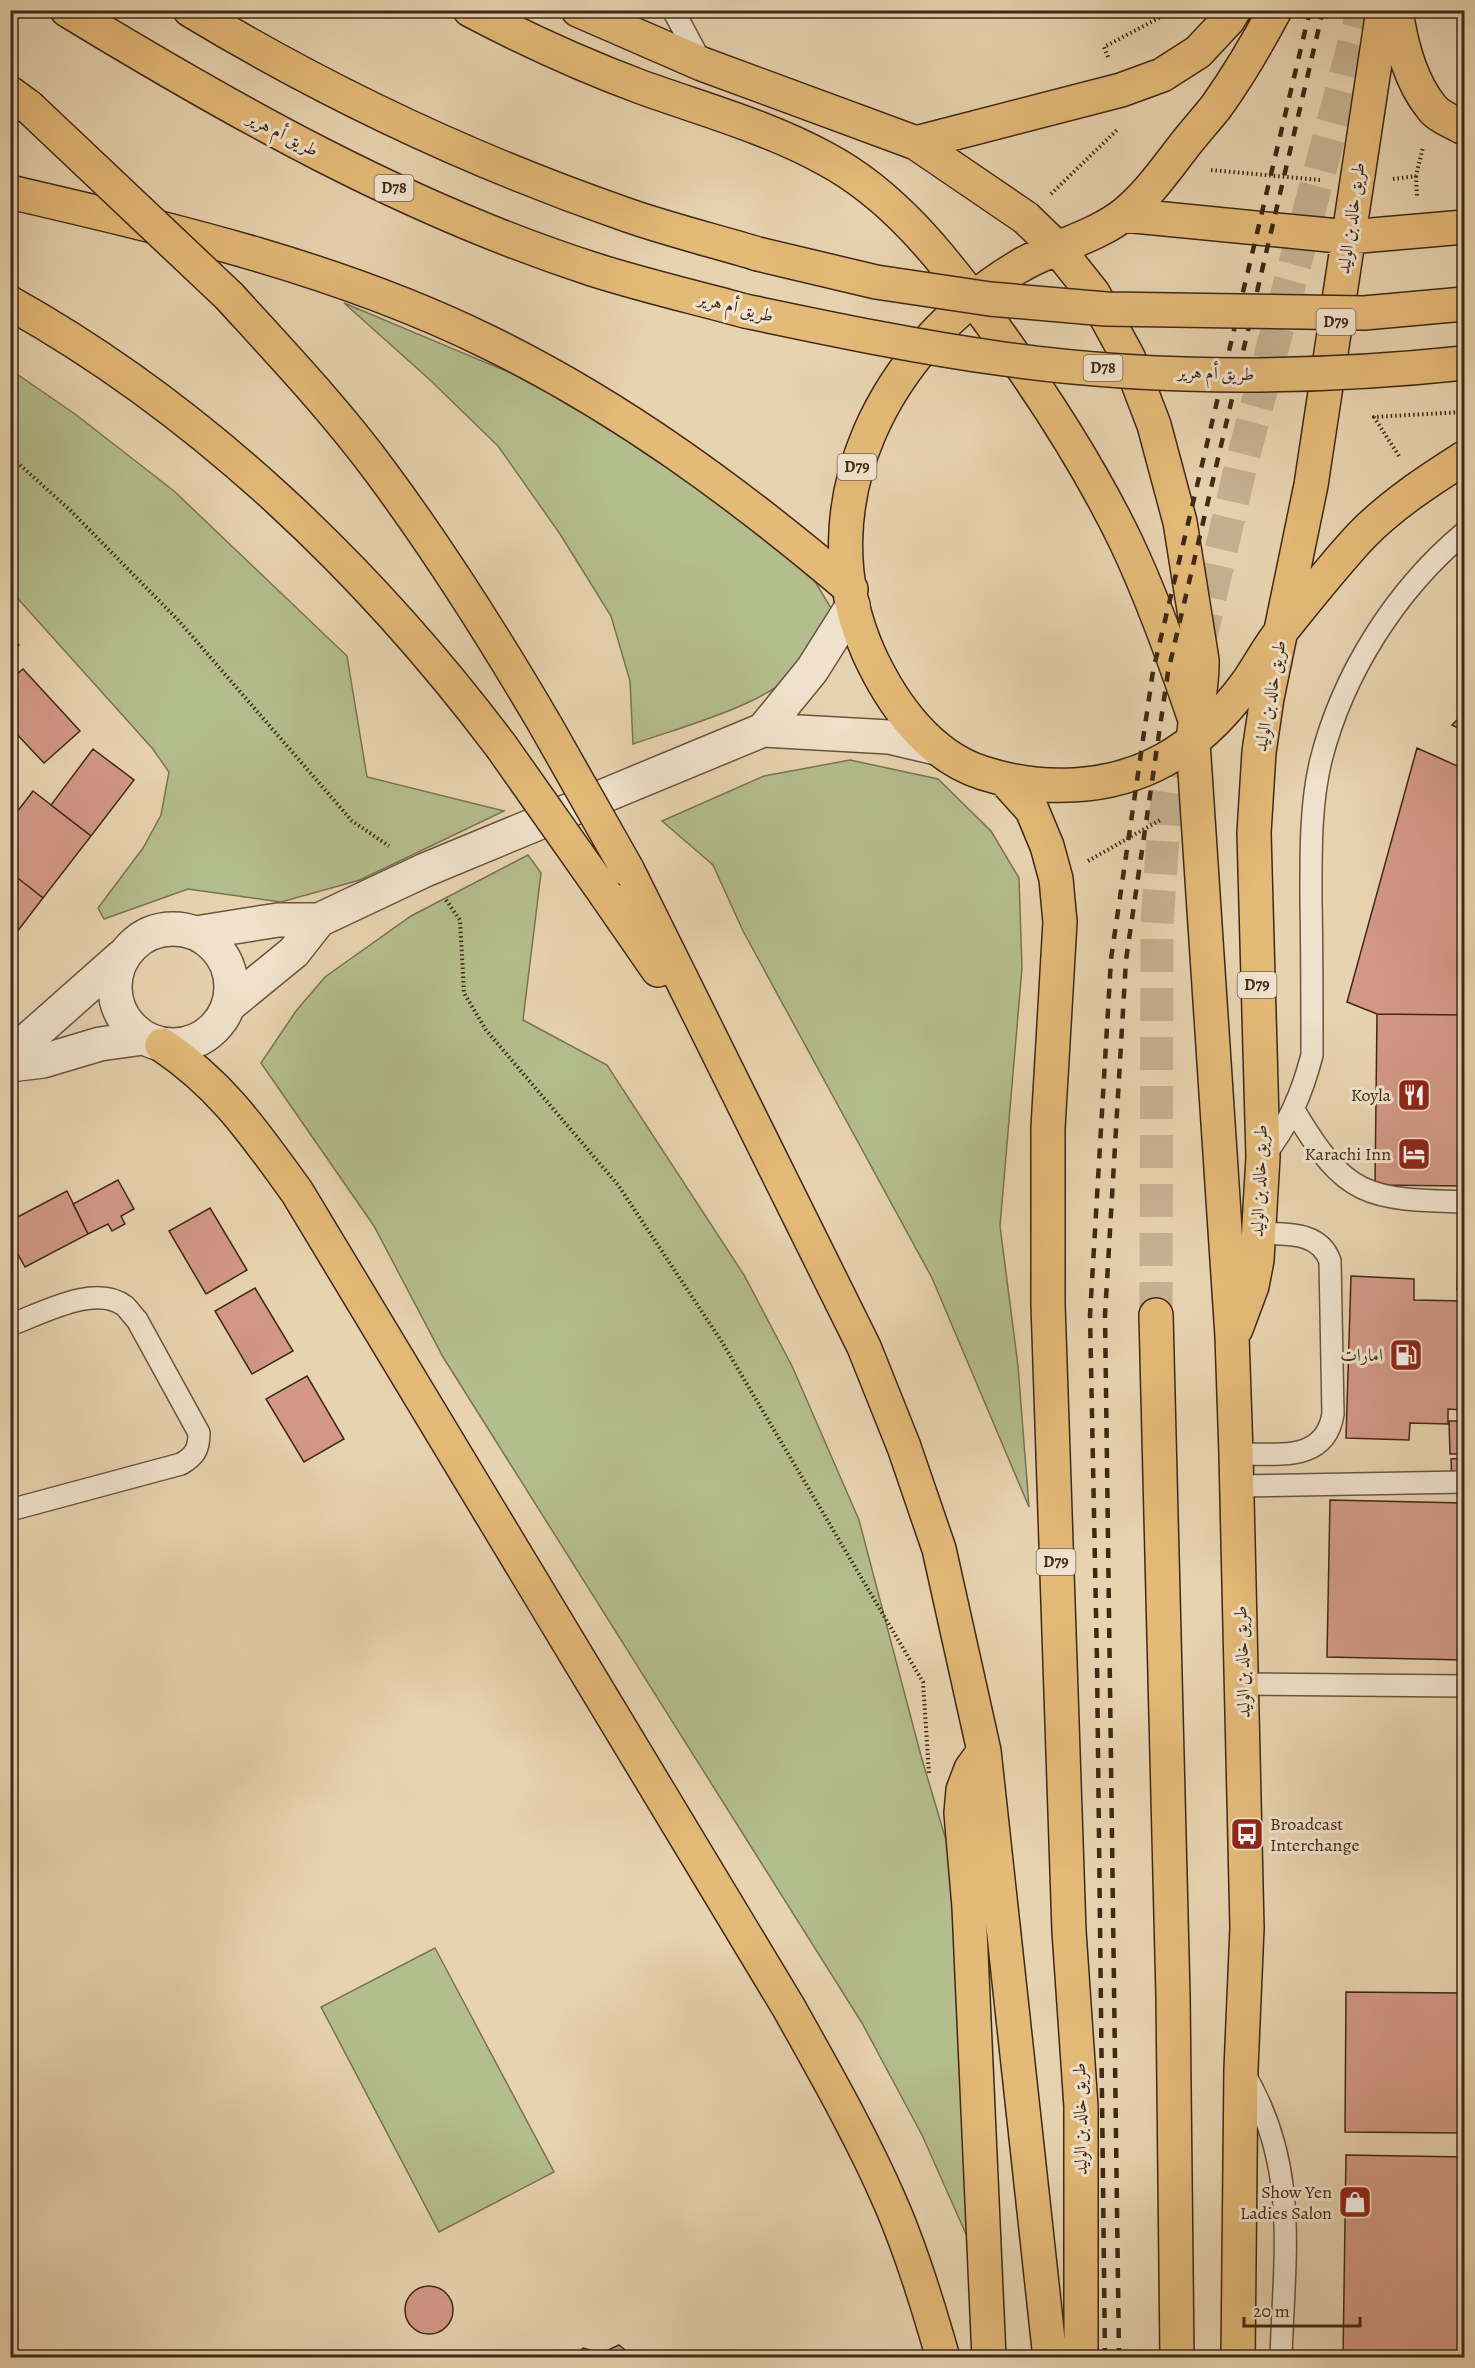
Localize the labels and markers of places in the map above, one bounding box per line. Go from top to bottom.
restaurant icon: Koyla [1396,1077,1432,1113]
place label: Koyla [1351,1083,1392,1107]
hotel icon: Karachi Inn [1396,1136,1432,1172]
place label: Karachi Inn [1304,1142,1391,1166]
fuel station icon: امارات [1388,1337,1424,1373]
place label: امارات [1340,1343,1383,1367]
place label: Broadcast Interchange [1270,1812,1359,1857]
bus stop icon: Broadcast Interchange [1229,1816,1265,1852]
place label: Show Yen Ladies Salon [1240,2180,1332,2225]
shop icon: Show Yen Ladies Salon [1337,2184,1373,2220]

